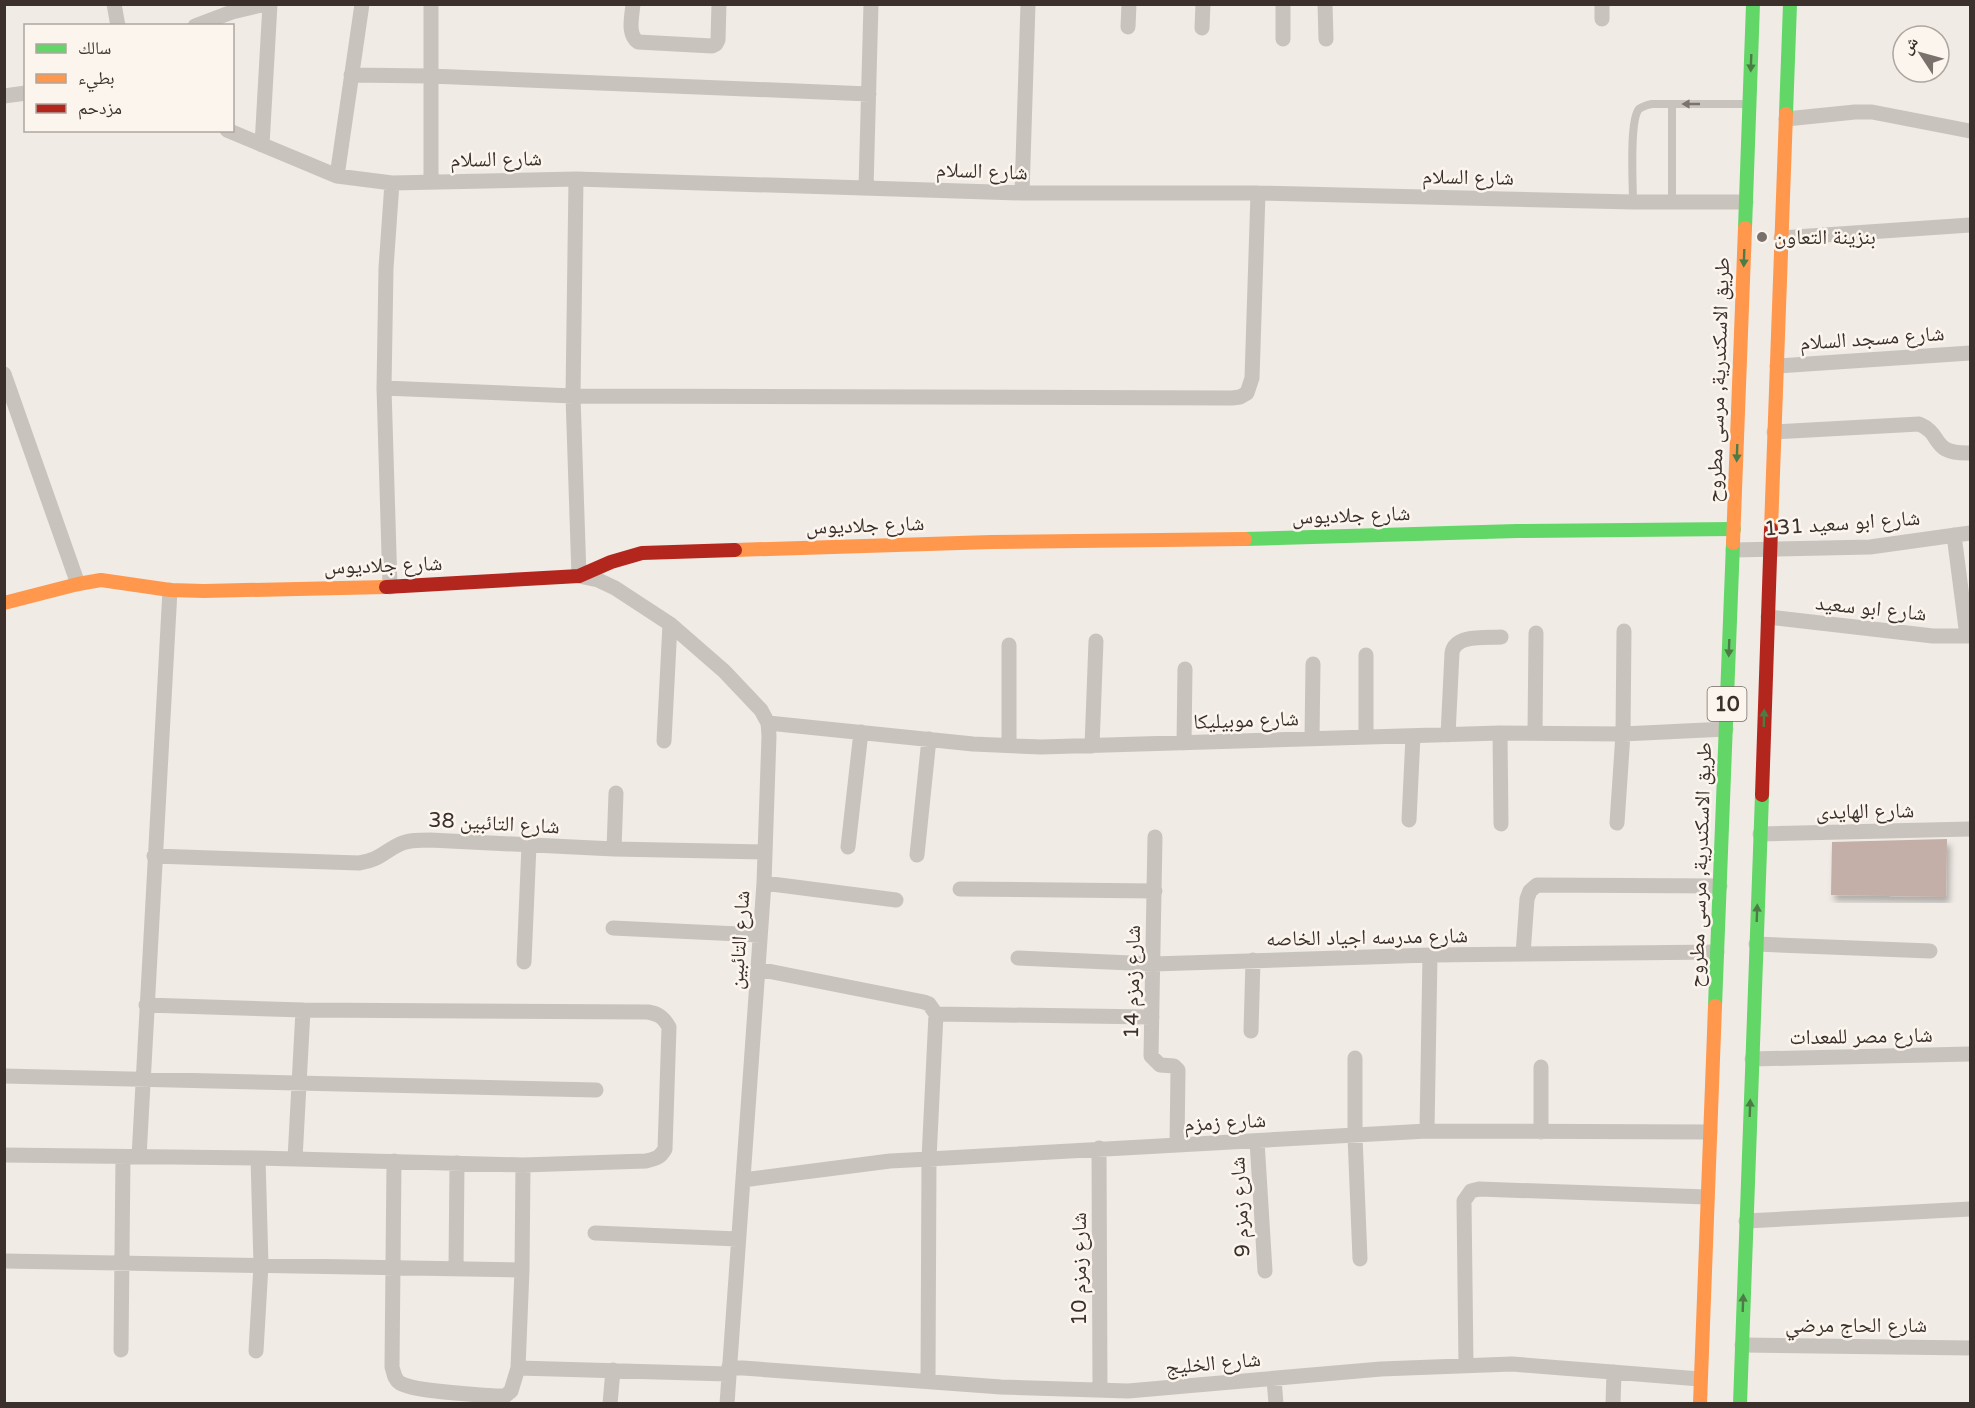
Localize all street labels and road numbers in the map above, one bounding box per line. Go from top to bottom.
street label: شارع السلام [450,146,542,174]
street label: شارع السلام [936,157,1028,187]
street label: شارع السلام [1422,164,1514,192]
street label: طريق الاسكندرية, مرسى مطروح [1702,257,1735,503]
street label: شارع مسجد السلام [1799,321,1945,357]
street label: شارع جلاديوس [1291,501,1411,530]
street label: شارع ابو سعيد 131 [1763,506,1921,541]
street label: شارع جلاديوس [805,511,925,540]
street label: شارع جلاديوس [323,551,443,580]
street label: شارع ابو سعيد [1814,590,1928,627]
road number: 10 [1708,687,1746,721]
street label: شارع موبيليكا [1193,706,1299,735]
street label: طريق الاسكندرية, مرسى مطروح [1684,742,1717,988]
street label: شارع الهايدى [1816,798,1914,825]
street label: شارع التائبين 38 [428,808,560,839]
street label: شارع التائبين [724,890,755,991]
street label: شارع مدرسه اجياد الخاصه [1266,923,1468,952]
street label: شارع زمزم 14 [1119,925,1147,1039]
street label: شارع مصر للمعدات [1789,1023,1933,1050]
street label: شارع زمزم [1184,1108,1267,1138]
street label: شارع زمزم 9 [1225,1156,1257,1258]
street label: شارع زمزم 10 [1067,1212,1093,1326]
street label: شارع الحاج مرضي [1785,1313,1927,1341]
street label: شارع الخليج [1164,1347,1262,1380]

